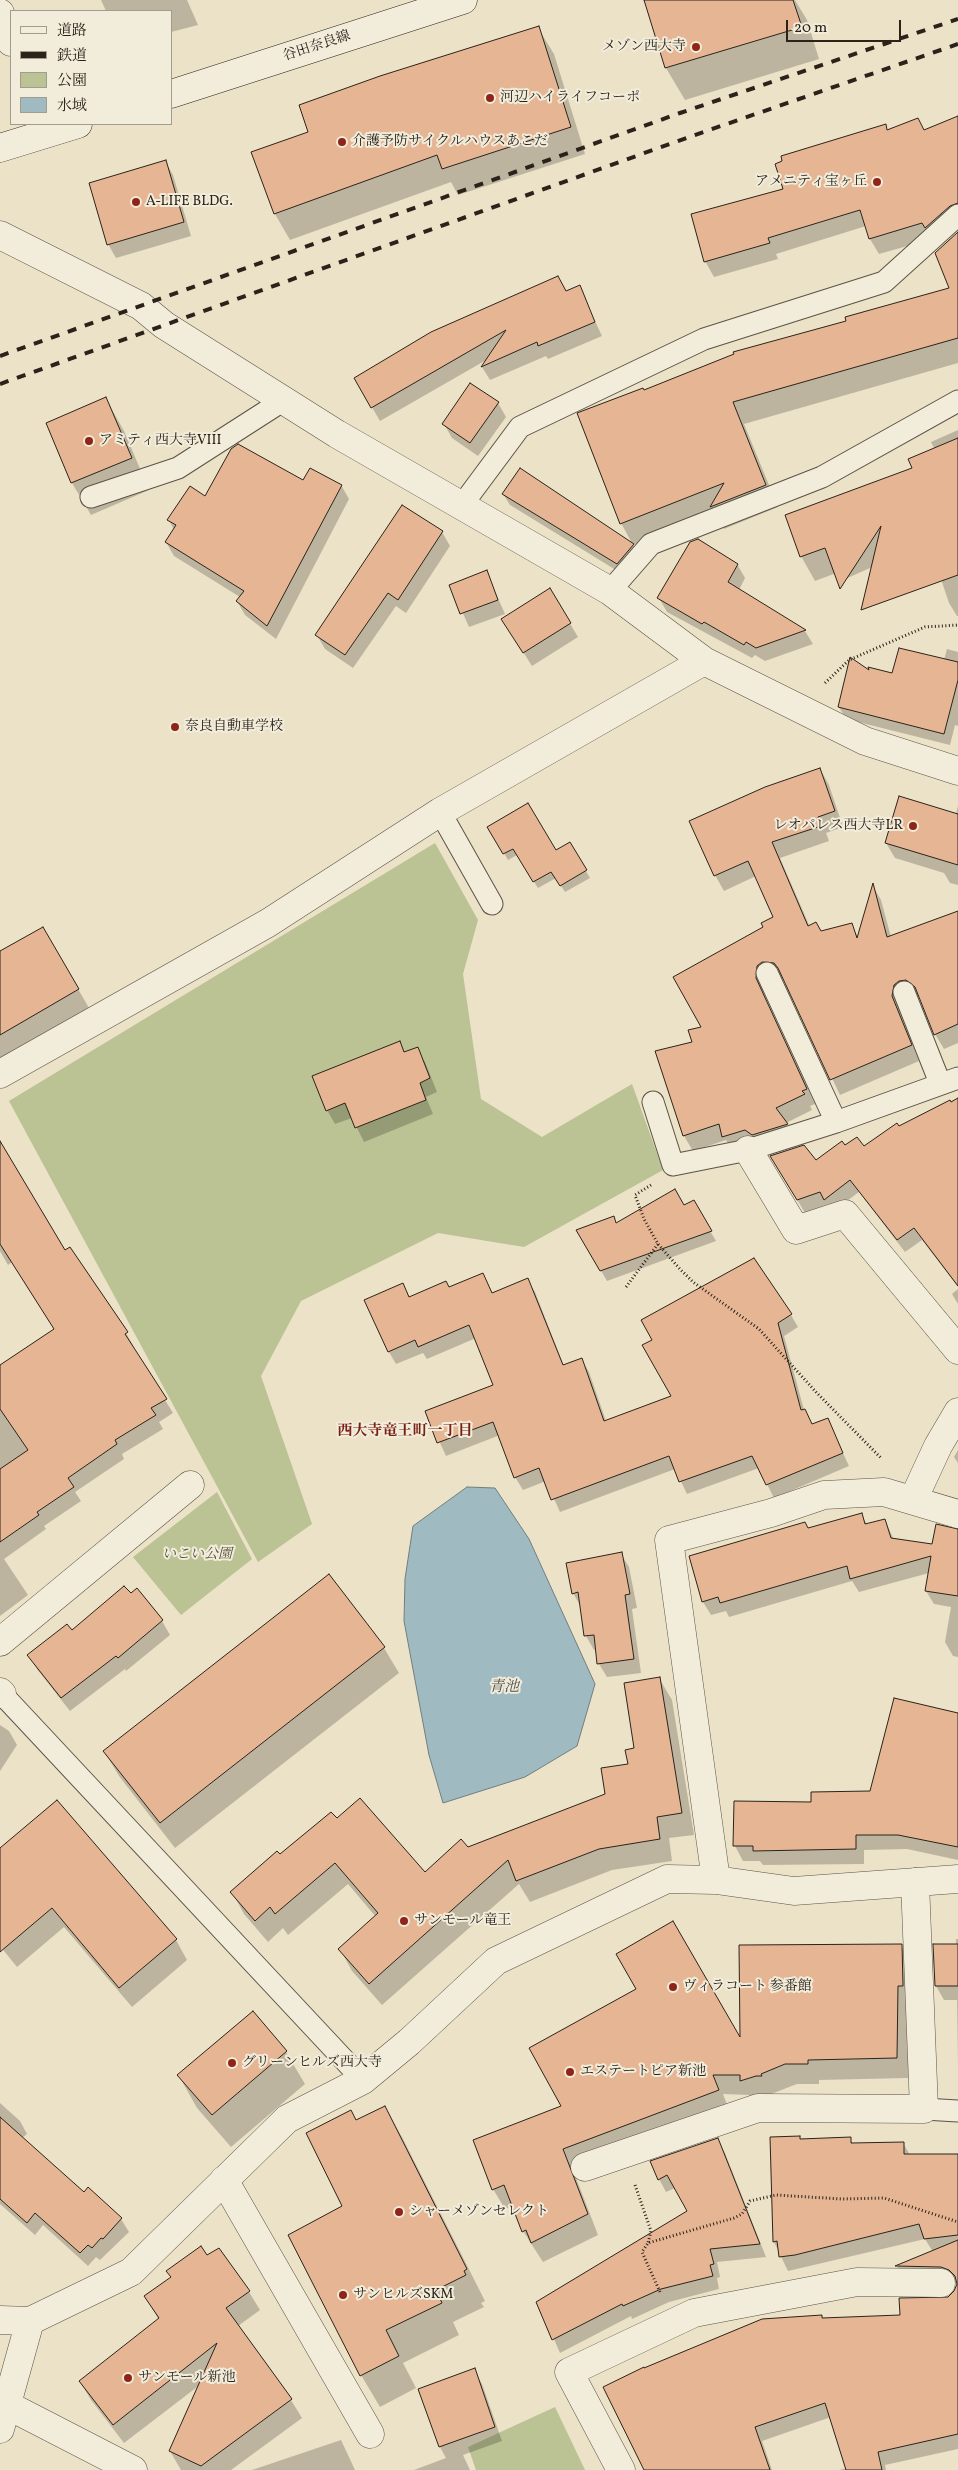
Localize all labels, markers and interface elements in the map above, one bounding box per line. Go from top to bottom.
legend [10,10,172,125]
scale bar [788,10,903,42]
text: 20 m [794,18,827,39]
text: 道路 [57,21,87,42]
street label: 谷田奈良線 [281,28,353,66]
place label: メゾン西大寺 [602,39,686,55]
marker: メゾン西大寺 [690,41,702,53]
text: 鉄道 [57,46,87,67]
text: 公園 [57,71,87,92]
place label: 河辺ハイライフコーポ [500,90,640,106]
marker: 河辺ハイライフコーポ [484,92,496,104]
text: 水域 [57,96,87,117]
place label: 介護予防サイクルハウスあこだ [352,134,548,150]
marker: 介護予防サイクルハウスあこだ [336,136,348,148]
place label: アメニティ宝ヶ丘 [755,174,867,190]
marker: アメニティ宝ヶ丘 [871,176,883,188]
place label: A-LIFE BLDG. [146,194,233,210]
marker: A-LIFE BLDG. [130,196,142,208]
place label: アミティ西大寺VIII [99,433,221,449]
marker: アミティ西大寺VIII [83,435,95,447]
place label: 奈良自動車学校 [185,719,283,735]
marker: 奈良自動車学校 [169,721,181,733]
place label: レオパレス西大寺LR [774,818,903,834]
marker: レオパレス西大寺LR [907,820,919,832]
district label: 西大寺竜王町一丁目 [338,1423,472,1441]
park label: いこい公園 [162,1547,232,1563]
water label: 青池 [489,1679,519,1697]
place label: サンモール竜王 [414,1913,511,1929]
marker: サンモール竜王 [398,1915,410,1927]
place label: ヴィラコート 参番館 [683,1979,812,1995]
marker: ヴィラコート 参番館 [667,1981,679,1993]
place label: グリーンヒルズ西大寺 [242,2055,382,2071]
marker: グリーンヒルズ西大寺 [226,2057,238,2069]
place label: エステートピア新池 [580,2064,706,2080]
marker: エステートピア新池 [564,2066,576,2078]
place label: シャーメゾンセレクト [409,2204,549,2220]
marker: シャーメゾンセレクト [393,2206,405,2218]
place label: サンヒルズSKM [353,2287,453,2303]
marker: サンヒルズSKM [337,2289,349,2301]
place label: サンモール新池 [138,2370,235,2386]
marker: サンモール新池 [122,2372,134,2384]

